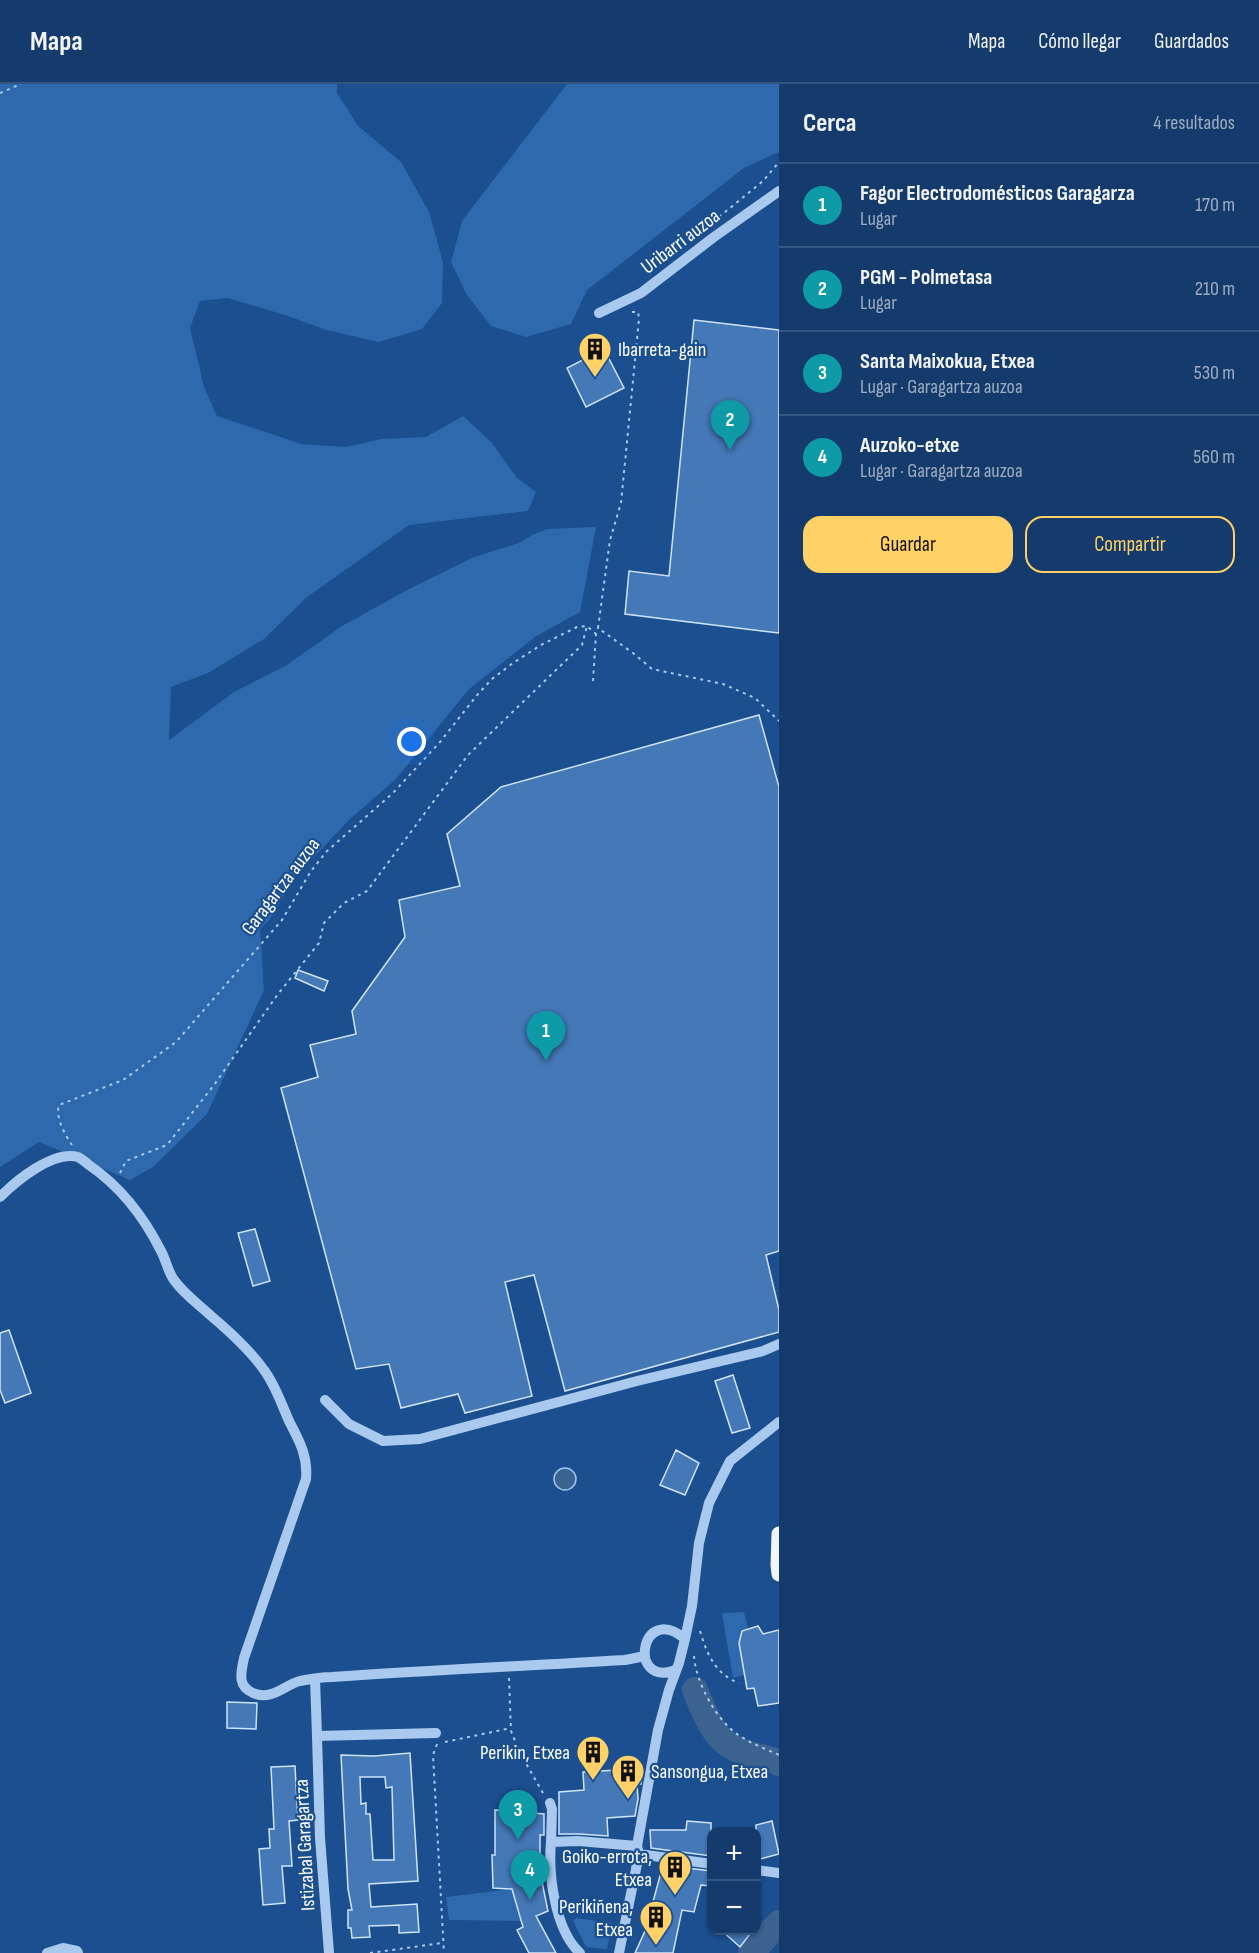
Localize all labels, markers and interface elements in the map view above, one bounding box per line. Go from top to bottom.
text: Mapa [30,25,83,58]
text: Mapa [968,29,1005,54]
text: Cómo llegar [1038,29,1121,54]
text: Guardados [1154,29,1229,54]
text: Cerca [803,108,856,139]
text: 4 resultados [1153,111,1235,135]
text: Fagor Electrodomésticos Garagarza [860,180,1135,207]
text: 1 [819,193,826,217]
text: 170 m [1195,193,1235,217]
street label: Uribarri auzoa [636,204,725,279]
text: Lugar [860,207,897,231]
text: PGM - Polmetasa [860,264,992,291]
text: 2 [818,277,827,301]
text: 210 m [1195,277,1235,301]
text: Lugar [860,291,897,315]
building icon: Ibarreta-gain [577,331,613,378]
place label: Ibarreta-gain [618,338,706,362]
text: Santa Maixokua, Etxea [860,348,1035,375]
text: 3 [818,361,827,385]
text: 530 m [1194,361,1235,385]
text: Lugar · Garagartza auzoa [860,375,1023,399]
pin: 2 [710,400,750,450]
text: Auzoko-etxe [860,432,960,459]
text: 4 [818,445,827,469]
text: 560 m [1193,445,1235,469]
text: Lugar · Garagartza auzoa [860,459,1023,483]
button: Guardar [803,516,1013,573]
button: Compartir [1025,516,1235,573]
your location [397,727,426,756]
street label: Garagartza auzoa [237,833,325,940]
pin: 1 [526,1012,566,1061]
building icon: Perikin, Etxea [575,1734,611,1781]
place label: Perikin, Etxea [480,1741,570,1765]
building icon: Sansongua, Etxea [610,1753,646,1800]
place label: Sansongua, Etxea [651,1760,768,1784]
street label: Istizabal Garagartza [290,1778,320,1912]
pin: 3 [498,1790,538,1840]
map controls [707,1827,761,1935]
button: + [707,1827,761,1881]
place label: Goiko-errota, Etxea [562,1845,652,1892]
building icon: Goiko-errota, Etxea [657,1849,693,1896]
pin: 4 [510,1850,550,1900]
button: − [707,1881,761,1935]
place label: Perikiñena, Etxea [559,1895,633,1942]
building icon: Perikiñena, Etxea [638,1899,674,1946]

